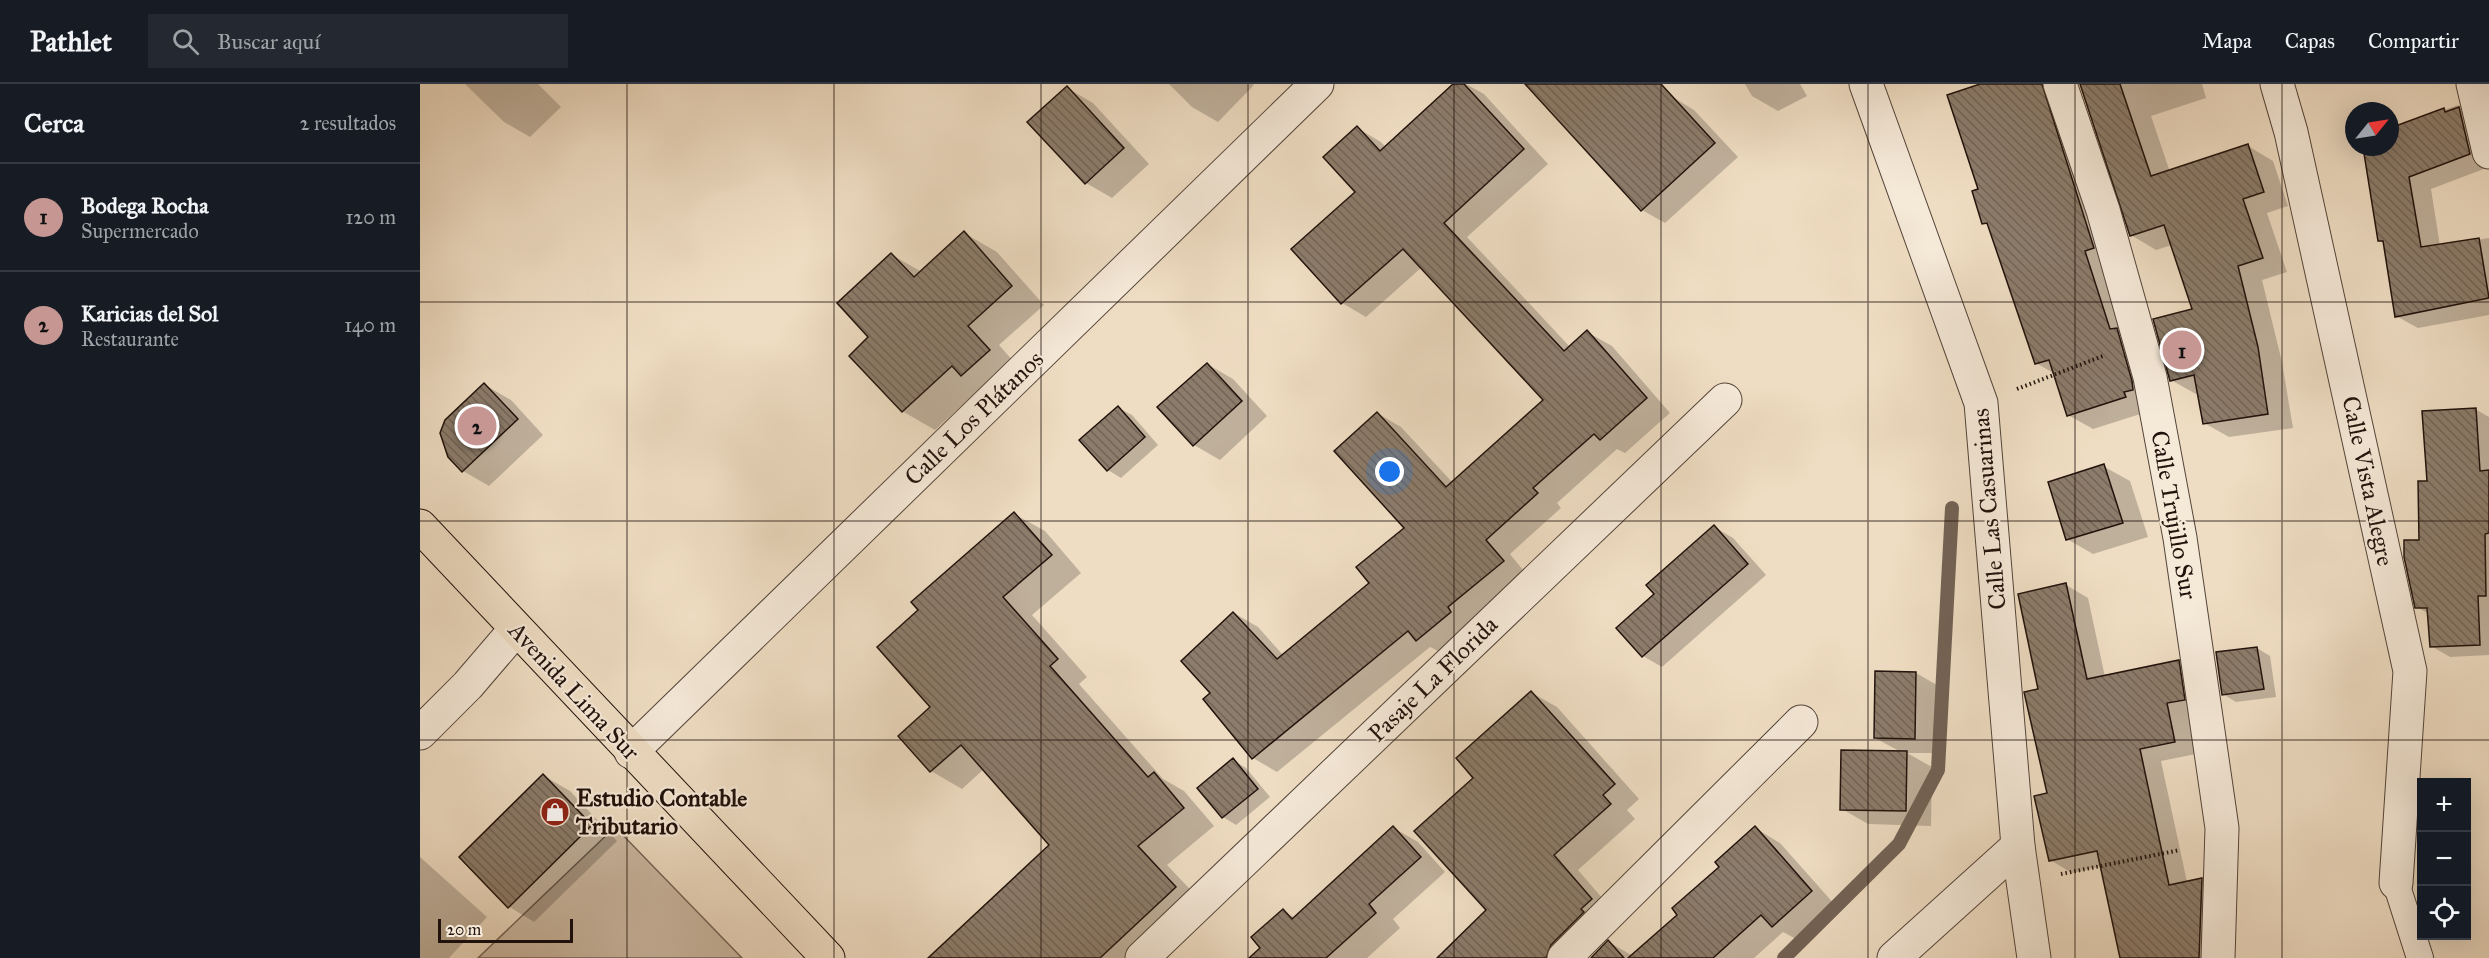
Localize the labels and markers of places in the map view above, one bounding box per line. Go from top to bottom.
pin: 1 [2162,328,2202,372]
pin: 2 [458,404,496,448]
place label: Estudio Contable Tributario [575,783,747,841]
shop icon: Estudio Contable Tributario [539,796,571,828]

